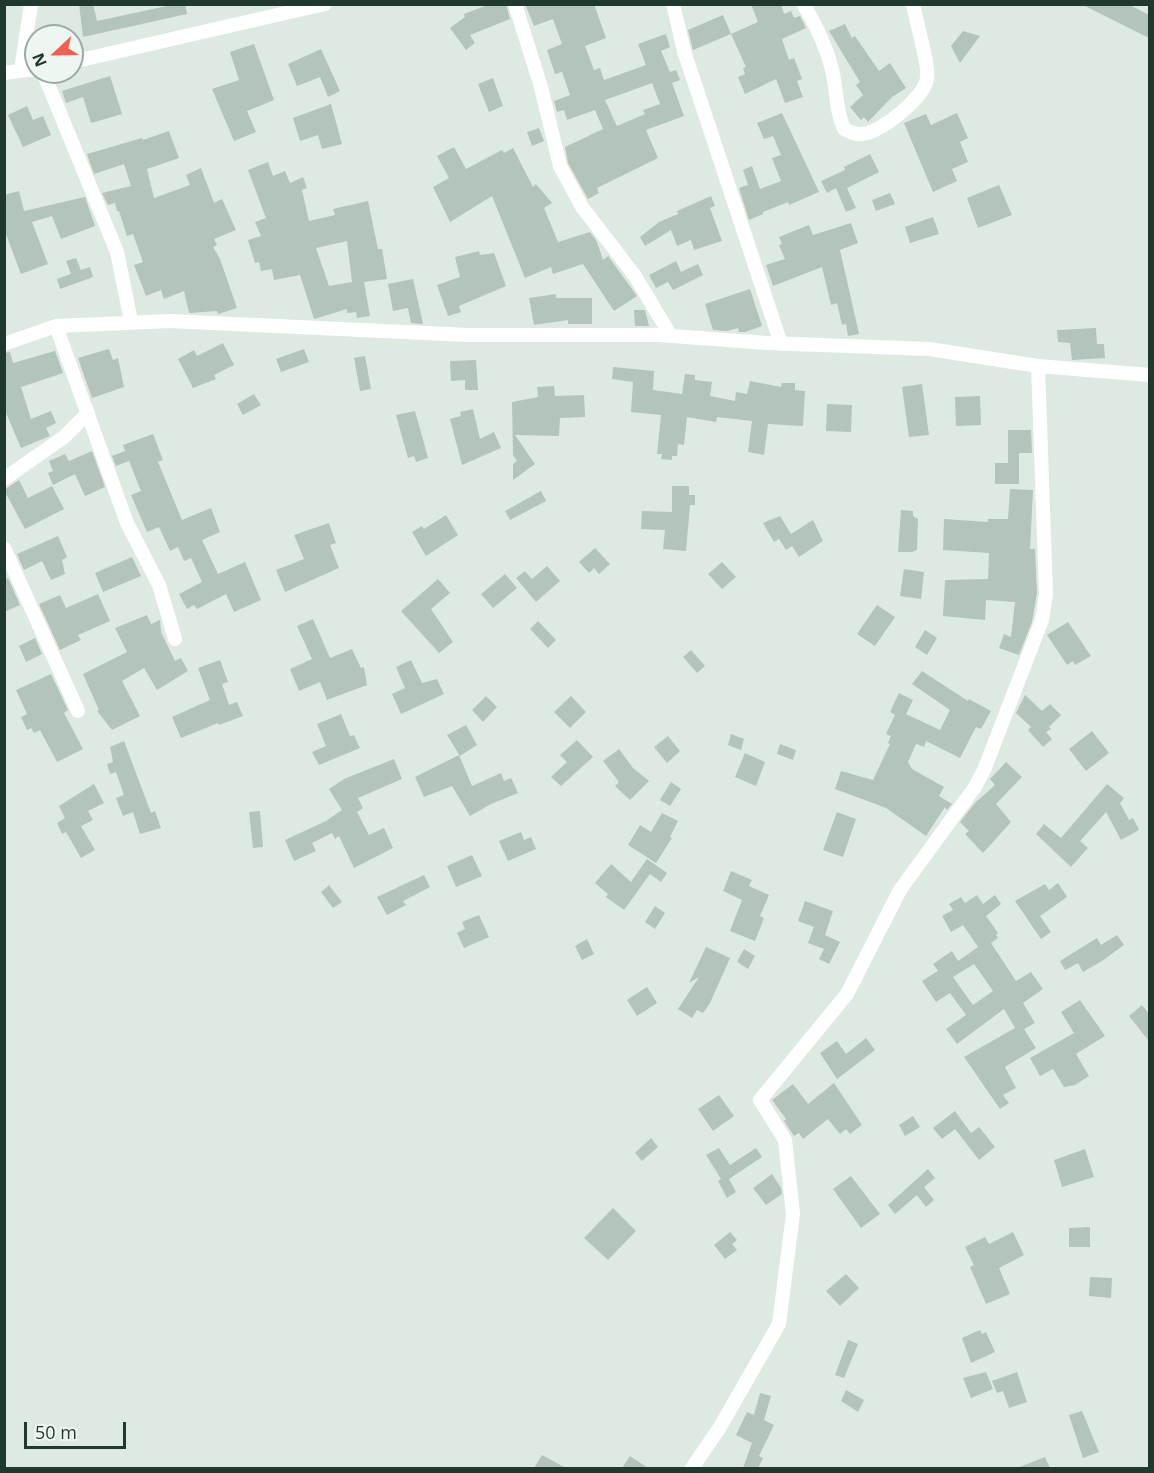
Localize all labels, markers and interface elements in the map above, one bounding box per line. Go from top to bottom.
north arrow [24,24,84,84]
text: N [27,50,52,70]
scale bar [27,1410,129,1448]
text: 50 m [35,1420,77,1444]

